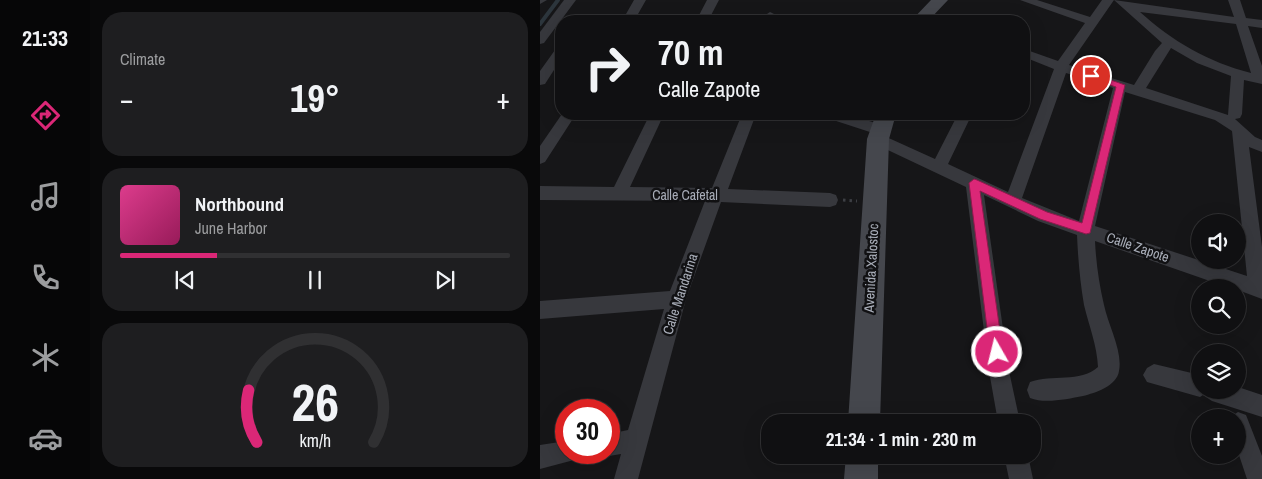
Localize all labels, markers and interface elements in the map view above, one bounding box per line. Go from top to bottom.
text: 21:33 [22,23,68,53]
text: 70 m [658,29,723,76]
icon: right [575,35,640,100]
text: Climate [120,48,165,70]
pin [1070,55,1112,97]
icon: arrive [1077,62,1105,90]
text: 19° [290,73,340,124]
text: Calle Zapote [658,74,760,104]
text: − [120,80,133,118]
text: + [497,80,510,118]
icon: directions [28,98,63,133]
icon: music [28,179,63,214]
street label: Calle Cafetal [652,186,718,204]
text: Northbound [195,191,284,217]
map controls [1191,214,1246,464]
button: sound [1191,214,1246,269]
text: June Harbor [195,217,267,239]
street label: Avenida Xalostoc [860,223,882,314]
street label: Calle Zapote [1104,228,1172,266]
street label: Calle Mandarina [658,251,702,337]
icon: phone [28,260,63,295]
icon: previous [171,266,199,294]
icon: pause [301,266,329,294]
icon: next [431,266,459,294]
button: search [1191,279,1246,334]
position arrow [970,325,1022,377]
icon: climate [28,340,63,375]
button: layers [1191,344,1246,399]
text: 26 [291,367,339,437]
speed limit sign: 30 [555,399,620,464]
button: + [1191,409,1246,464]
icon: car [28,421,63,456]
text: 21:34 · 1 min · 230 m [826,426,976,452]
text: km/h [299,429,331,453]

